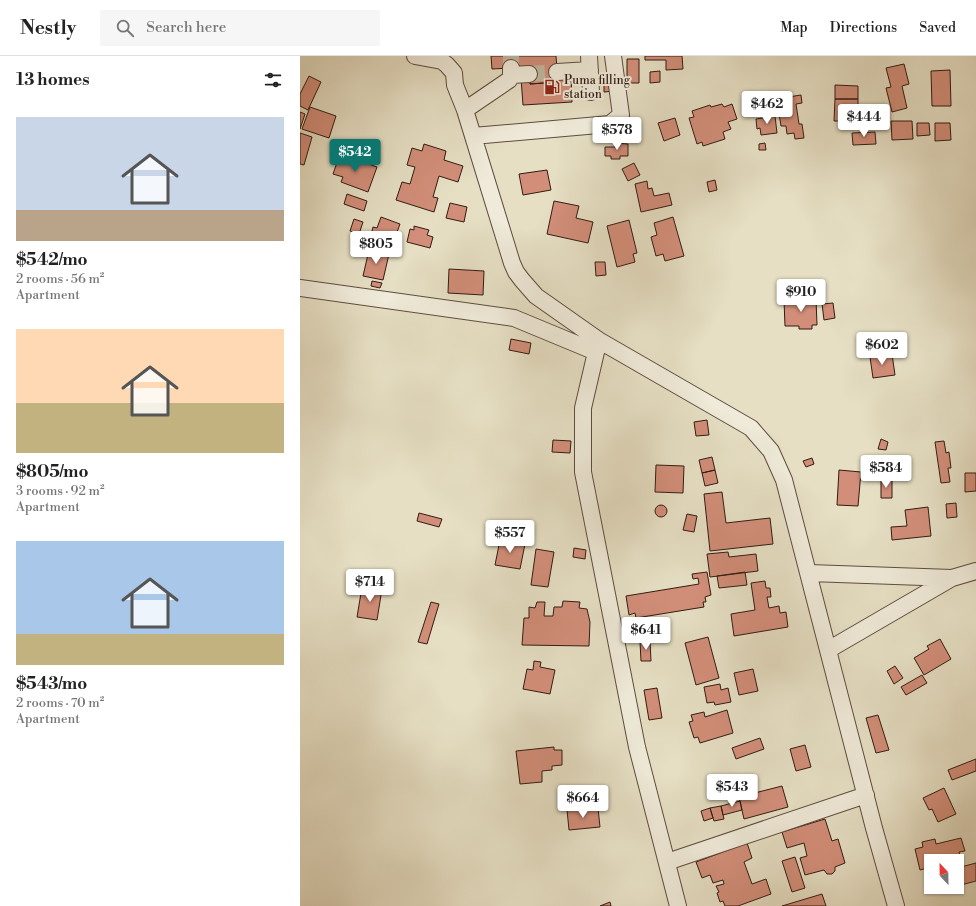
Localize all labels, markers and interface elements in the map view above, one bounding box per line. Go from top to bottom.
search box [100,10,380,46]
text: Nestly [20,16,76,40]
icon: search [114,17,136,39]
text: Search here [146,18,226,37]
text: Map [780,19,808,37]
text: Directions [830,19,897,37]
text: Saved [919,19,956,37]
text: 13 homes [16,69,90,91]
icon: filters [262,69,284,91]
place label: Puma filling station [564,73,631,102]
fuel station icon: Puma filling station [543,78,561,96]
pin: $462 [743,91,791,125]
text: $462 [751,96,783,112]
pin: $444 [840,104,888,138]
text: $444 [847,109,881,125]
pin: $578 [593,117,641,151]
text: $578 [601,122,633,138]
pin: $542 [331,139,379,173]
icon: home [114,143,186,215]
text: $542 [339,144,371,160]
pin: $805 [352,231,400,265]
text: $805 [359,236,393,252]
text: $542/mo [16,249,88,271]
text: 2 rooms · 56 m² [16,271,104,287]
pin: $910 [777,279,825,313]
text: $910 [786,284,816,300]
text: Apartment [16,287,80,303]
pin: $602 [858,332,906,366]
text: $602 [865,337,899,353]
icon: home [114,355,186,427]
pin: $584 [862,455,910,489]
text: $584 [870,460,902,476]
text: $805/mo [16,461,89,483]
text: 3 rooms · 92 m² [16,483,104,499]
text: Apartment [16,499,80,515]
pin: $557 [486,520,534,554]
text: $557 [494,525,526,541]
icon: home [114,567,186,639]
pin: $714 [346,569,394,603]
text: $714 [355,574,385,590]
pin: $641 [622,617,670,651]
text: $641 [631,622,661,638]
text: $543/mo [16,673,87,695]
text: 2 rooms · 70 m² [16,695,104,711]
text: Apartment [16,711,80,727]
pin: $543 [708,774,756,808]
text: $543 [716,779,748,795]
pin: $664 [559,785,607,819]
text: $664 [566,790,600,806]
north arrow [924,854,964,894]
map controls [924,854,964,894]

